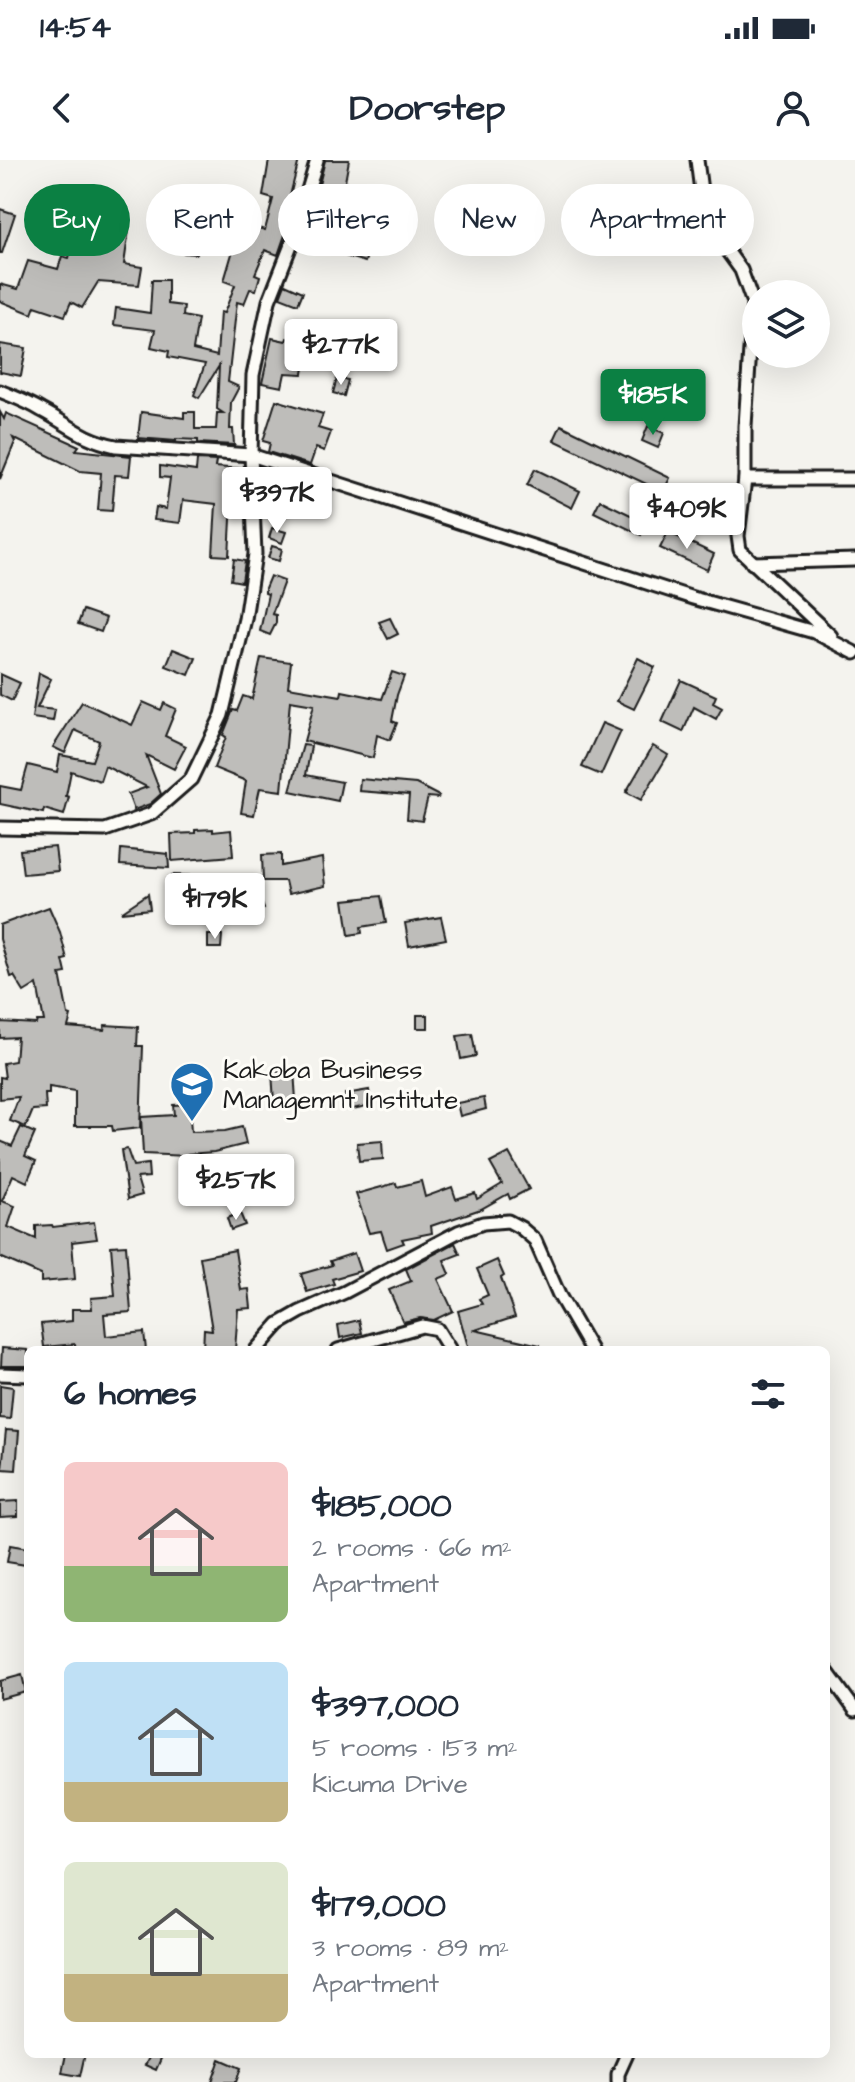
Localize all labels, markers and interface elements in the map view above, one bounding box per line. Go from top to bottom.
text: 14:54 [40,7,111,49]
text: Doorstep [350,83,505,134]
icon: back [40,86,84,130]
icon: person [771,86,815,130]
chip: Buy [24,184,130,256]
chip: Rent [146,184,262,256]
chip: Filters [278,184,418,256]
chip: New [434,184,545,256]
chip: Apartment [561,184,754,256]
map controls [742,280,830,368]
button: layers [742,280,830,368]
pin: $277K [285,319,397,387]
text: $277K [302,327,380,363]
pin: $185K [597,369,709,437]
text: $185K [619,377,687,413]
pin: $397K [221,467,333,535]
text: $397K [240,475,314,511]
pin: $409K [631,483,743,551]
text: $409K [647,491,727,527]
pin: $179K [159,873,271,941]
text: $179K [183,881,247,917]
place label: Kakoba Business Managemnt Institute [223,1052,458,1120]
school or university icon: Kakoba Business Managemnt Institute [168,1060,216,1123]
pin: $257K [180,1154,292,1222]
text: $257K [196,1162,276,1198]
text: 6 homes [64,1370,197,1418]
icon: filters [746,1372,790,1416]
text: $185,000 [312,1482,452,1530]
icon: home [128,1494,224,1590]
text: 2 rooms · 66 m² [312,1530,512,1566]
text: Apartment [312,1566,439,1602]
text: $397,000 [312,1682,459,1730]
icon: home [128,1694,224,1790]
text: 5 rooms · 153 m² [312,1730,518,1766]
text: Kicuma Drive [312,1766,468,1802]
text: $179,000 [312,1882,446,1930]
icon: home [128,1894,224,1990]
text: 3 rooms · 89 m² [312,1930,509,1966]
text: Apartment [312,1966,439,2002]

